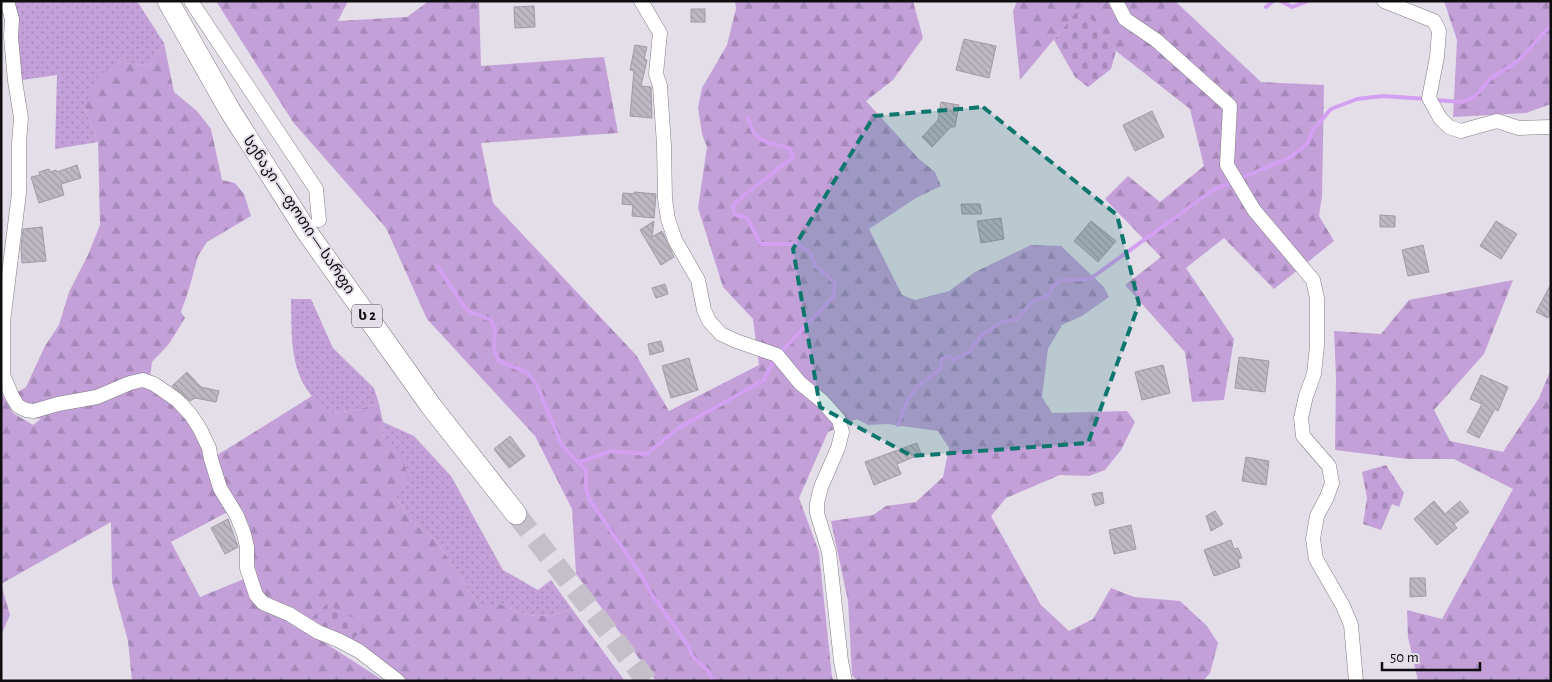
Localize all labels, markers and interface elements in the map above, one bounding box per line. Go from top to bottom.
street label: სენაკი — ფოთი — სარფი [240,133,358,297]
road number: ს 2 [352,304,382,328]
scale bar [1382,640,1480,672]
text: 50 m [1390,650,1419,665]

